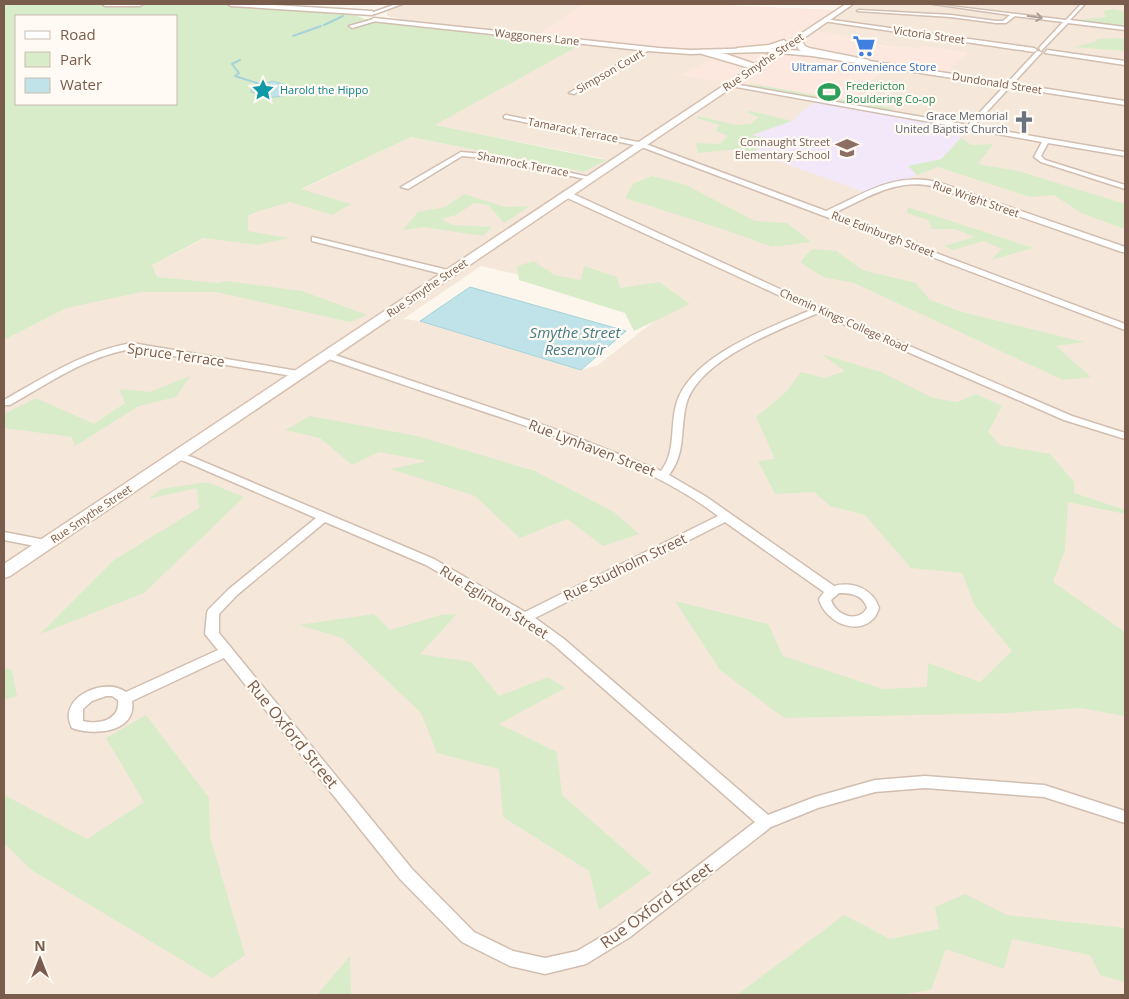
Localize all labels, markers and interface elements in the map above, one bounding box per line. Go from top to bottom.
one-way arrow [1027,12,1043,22]
legend [15,15,178,105]
street label: Victoria Street [892,22,966,47]
text: Road [60,24,96,44]
street label: Waggoners Lane [494,25,580,48]
street label: Rue Smythe Street [719,29,806,94]
supermarket icon: Ultramar Convenience Store [851,33,877,59]
street label: Simpson Court [573,45,646,96]
text: Park [60,49,91,69]
place label: Ultramar Convenience Store [792,59,936,74]
street label: Dundonald Street [951,68,1043,97]
text: Water [60,74,102,94]
place icon: Harold the Hippo [250,77,276,103]
place label: Fredericton Bouldering Co-op [846,78,936,106]
sports icon: Fredericton Bouldering Co-op [816,79,842,105]
place label: Harold the Hippo [280,82,369,97]
place label: Grace Memorial United Baptist Church [895,108,1008,136]
church icon: Grace Memorial United Baptist Church [1011,109,1037,135]
street label: Tamarack Terrace [527,113,620,146]
place label: Connaught Street Elementary School [735,134,830,162]
school or university icon: Connaught Street Elementary School [834,135,860,161]
street label: Shamrock Terrace [476,147,570,180]
street label: Rue Wright Street [931,177,1021,220]
street label: Rue Edinburgh Street [830,207,937,260]
street label: Rue Smythe Street [383,255,470,320]
street label: Chemin Kings College Road [778,284,911,355]
water label: Smythe Street Reservoir [530,322,621,359]
street label: Spruce Terrace [126,338,226,371]
street label: Rue Lynhaven Street [526,415,658,480]
street label: Rue Smythe Street [47,481,134,546]
street label: Rue Studholm Street [560,528,690,605]
street label: Rue Eglinton Street [436,561,552,643]
street label: Rue Oxford Street [242,675,344,793]
street label: Rue Oxford Street [595,857,717,953]
north arrow [15,934,65,984]
text: N [34,936,46,955]

